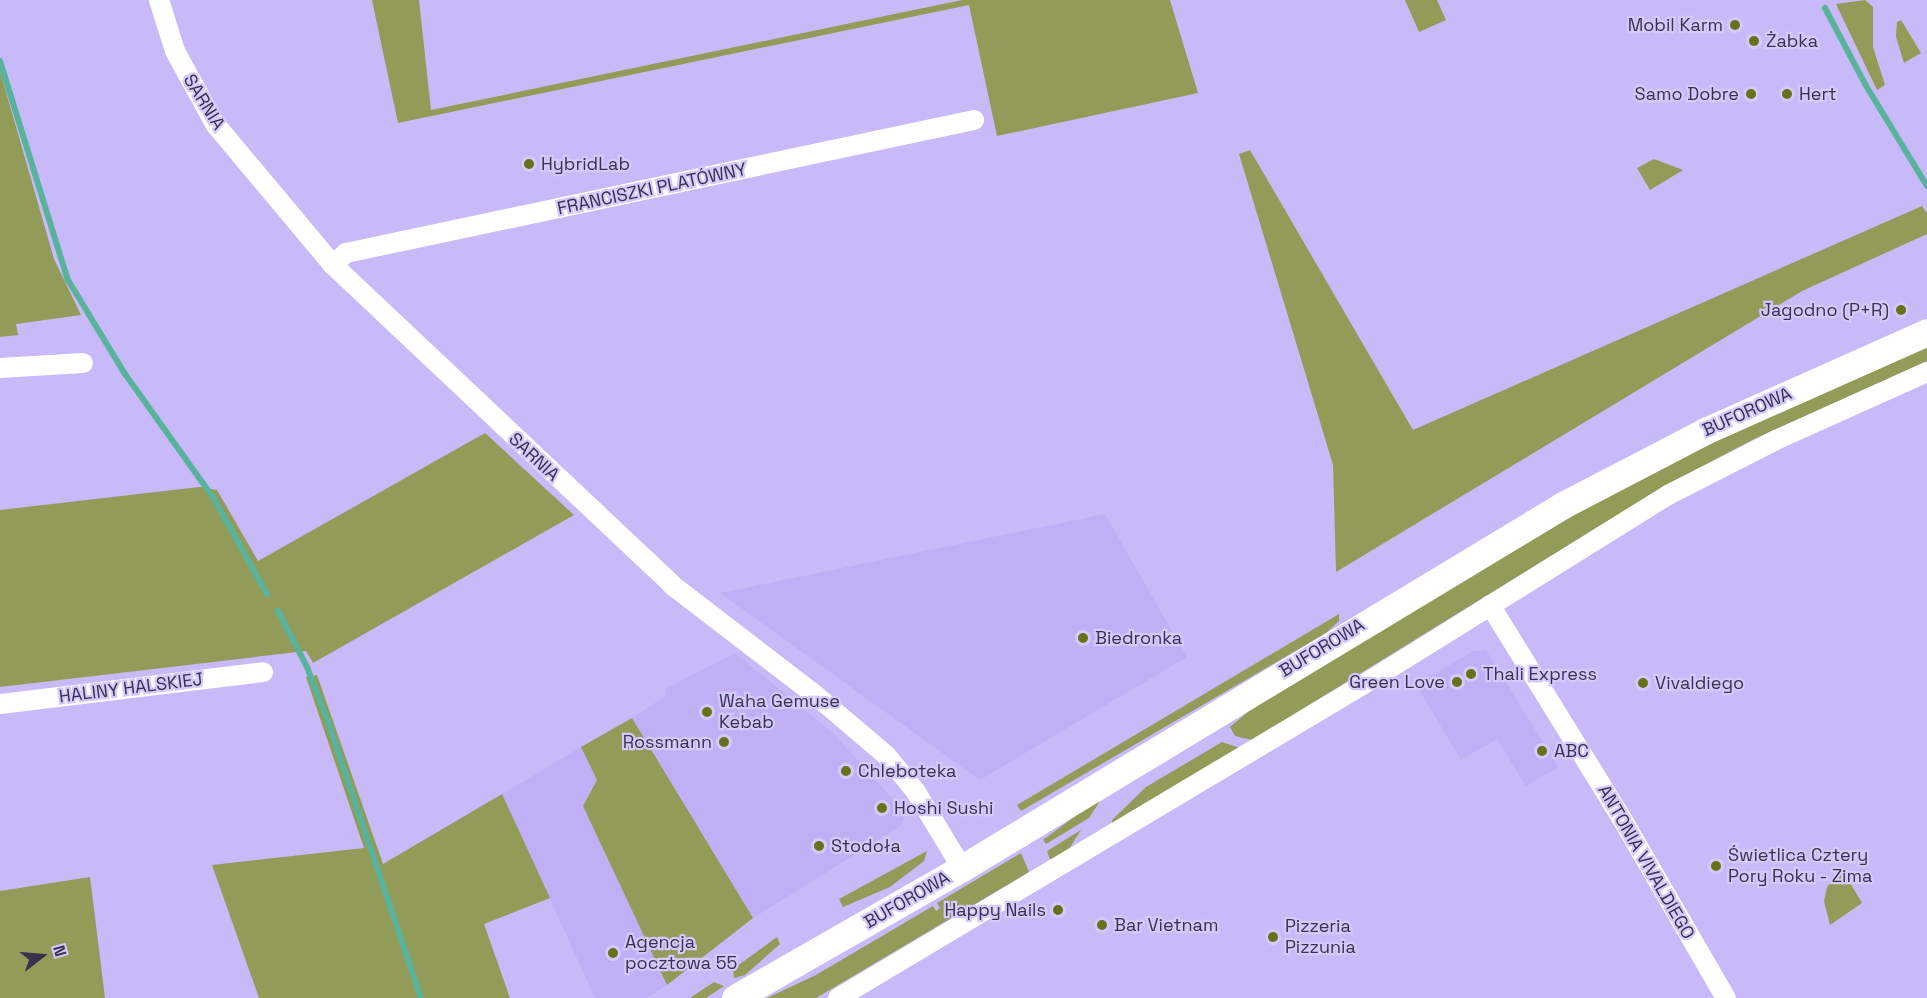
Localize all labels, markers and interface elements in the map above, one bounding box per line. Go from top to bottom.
place label: Mobil Karm [1628,14,1723,36]
marker: Mobil Karm [1728,18,1742,32]
place label: Żabka [1766,30,1818,52]
marker: Żabka [1747,34,1761,48]
street label: SARNIA [179,70,229,134]
place label: Samo Dobre [1635,83,1739,105]
place label: Hert [1799,83,1837,105]
marker: Samo Dobre [1744,87,1758,101]
marker: Hert [1780,87,1794,101]
place label: HybridLab [541,153,630,175]
marker: HybridLab [522,157,536,171]
street label: FRANCISZKI PLATÓWNY [555,158,749,220]
place label: Jagodno (P+R) [1761,299,1889,321]
marker: Jagodno (P+R) [1894,303,1908,317]
street label: BUFOROWA [1699,383,1795,441]
street label: SARNIA [504,428,564,486]
street label: BUFOROWA [1276,614,1368,682]
place label: Biedronka [1095,627,1182,649]
marker: Biedronka [1076,631,1090,645]
place label: Thali Express [1483,663,1597,685]
marker: Thali Express [1464,667,1478,681]
street label: HALINY HALSKIEJ [58,668,204,708]
place label: Green Love [1349,671,1445,693]
place label: Vivaldiego [1655,672,1744,694]
marker: Green Love [1450,675,1464,689]
marker: Vivaldiego [1636,676,1650,690]
place label: Waha Gemuse Kebab [719,691,840,734]
marker: Waha Gemuse Kebab [700,705,714,719]
place label: Rossmann [623,731,712,753]
marker: Rossmann [717,735,731,749]
place label: ABC [1554,740,1589,762]
marker: ABC [1535,744,1549,758]
place label: Chleboteka [858,760,956,782]
marker: Chleboteka [839,764,853,778]
street label: ANTONIA VIVALDIEGO [1593,781,1699,943]
place label: Hoshi Sushi [894,797,993,819]
marker: Hoshi Sushi [875,801,889,815]
place label: Stodoła [831,835,901,857]
marker: Stodoła [812,839,826,853]
place label: Świetlica Cztery Pory Roku - Zima [1728,845,1873,888]
marker: Świetlica Cztery Pory Roku - Zima [1709,859,1723,873]
street label: BUFOROWA [860,867,954,933]
place label: Happy Nails [944,899,1046,921]
marker: Happy Nails [1051,903,1065,917]
place label: Bar Vietnam [1114,914,1219,936]
place label: Pizzeria Pizzunia [1285,916,1356,958]
marker: Bar Vietnam [1095,918,1109,932]
north arrow [12,926,72,986]
marker: Pizzeria Pizzunia [1266,930,1280,944]
place label: Agencja pocztowa 55 [625,932,737,974]
text: N [48,943,71,959]
marker: Agencja pocztowa 55 [606,946,620,960]

